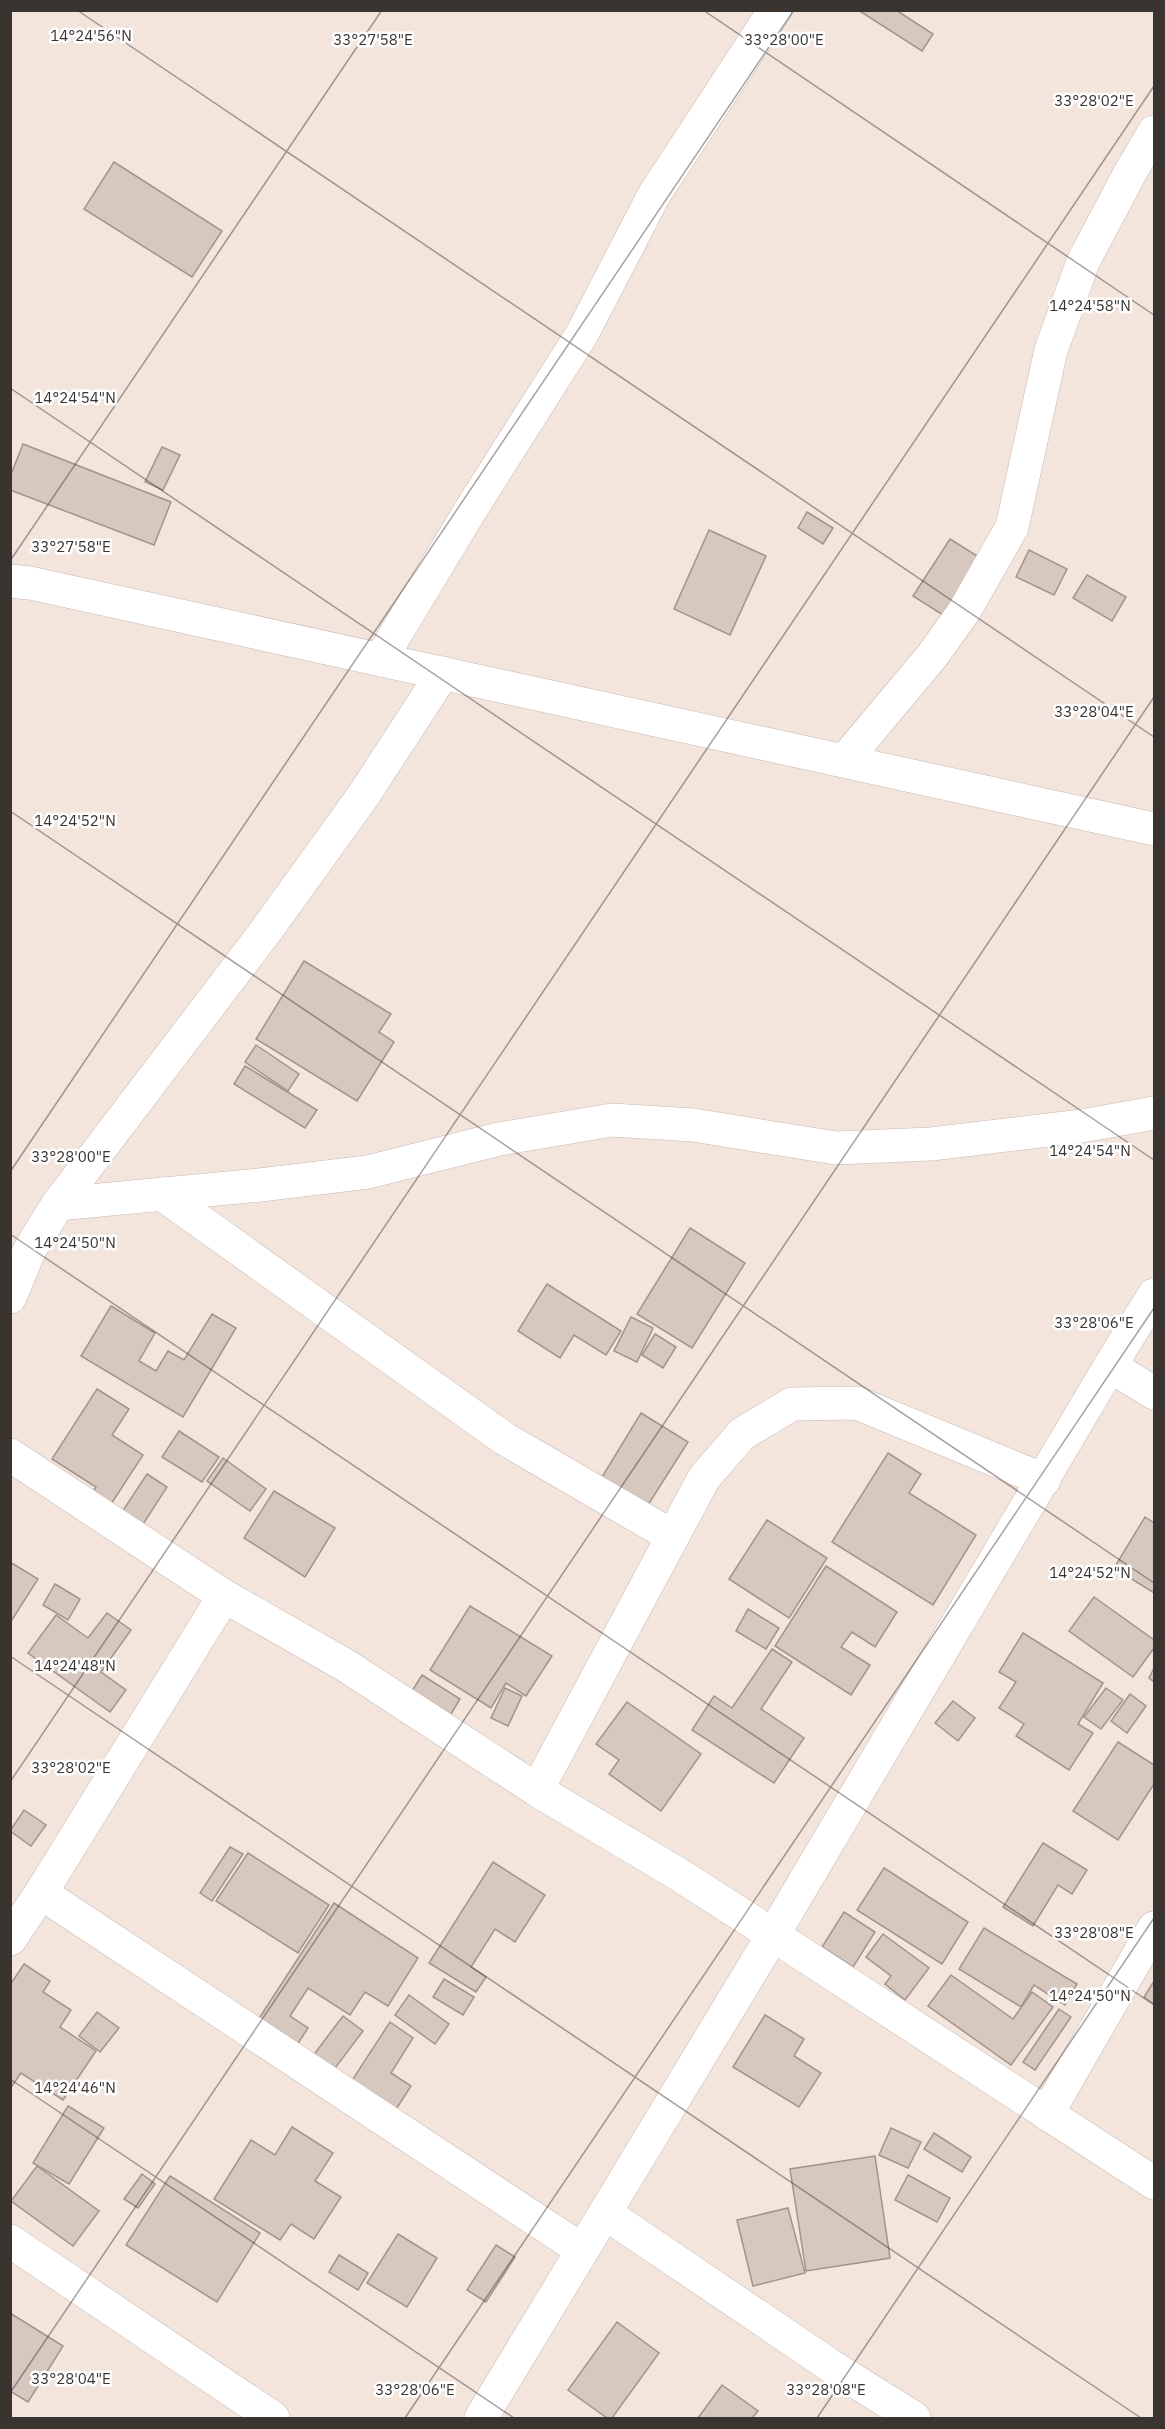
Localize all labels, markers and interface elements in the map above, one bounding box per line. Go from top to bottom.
text: 14°24'56"N [50,26,132,45]
text: 33°27'58"E [333,30,413,49]
text: 33°28'00"E [744,30,824,49]
text: 33°28'02"E [1054,91,1134,110]
text: 14°24'58"N [1049,296,1131,315]
text: 14°24'54"N [34,388,116,407]
text: 33°27'58"E [31,537,111,556]
text: 33°28'04"E [1054,702,1134,721]
text: 14°24'52"N [34,811,116,830]
text: 14°24'54"N [1049,1141,1131,1160]
text: 33°28'00"E [31,1147,111,1166]
text: 14°24'50"N [34,1233,116,1252]
text: 33°28'06"E [1054,1313,1134,1332]
text: 14°24'52"N [1049,1563,1131,1582]
text: 14°24'48"N [34,1656,116,1675]
text: 33°28'02"E [31,1758,111,1777]
text: 33°28'08"E [1054,1923,1134,1942]
text: 14°24'50"N [1049,1986,1131,2005]
text: 14°24'46"N [34,2078,116,2097]
text: 33°28'04"E [31,2369,111,2388]
text: 33°28'06"E [375,2380,455,2399]
text: 33°28'08"E [786,2380,866,2399]

